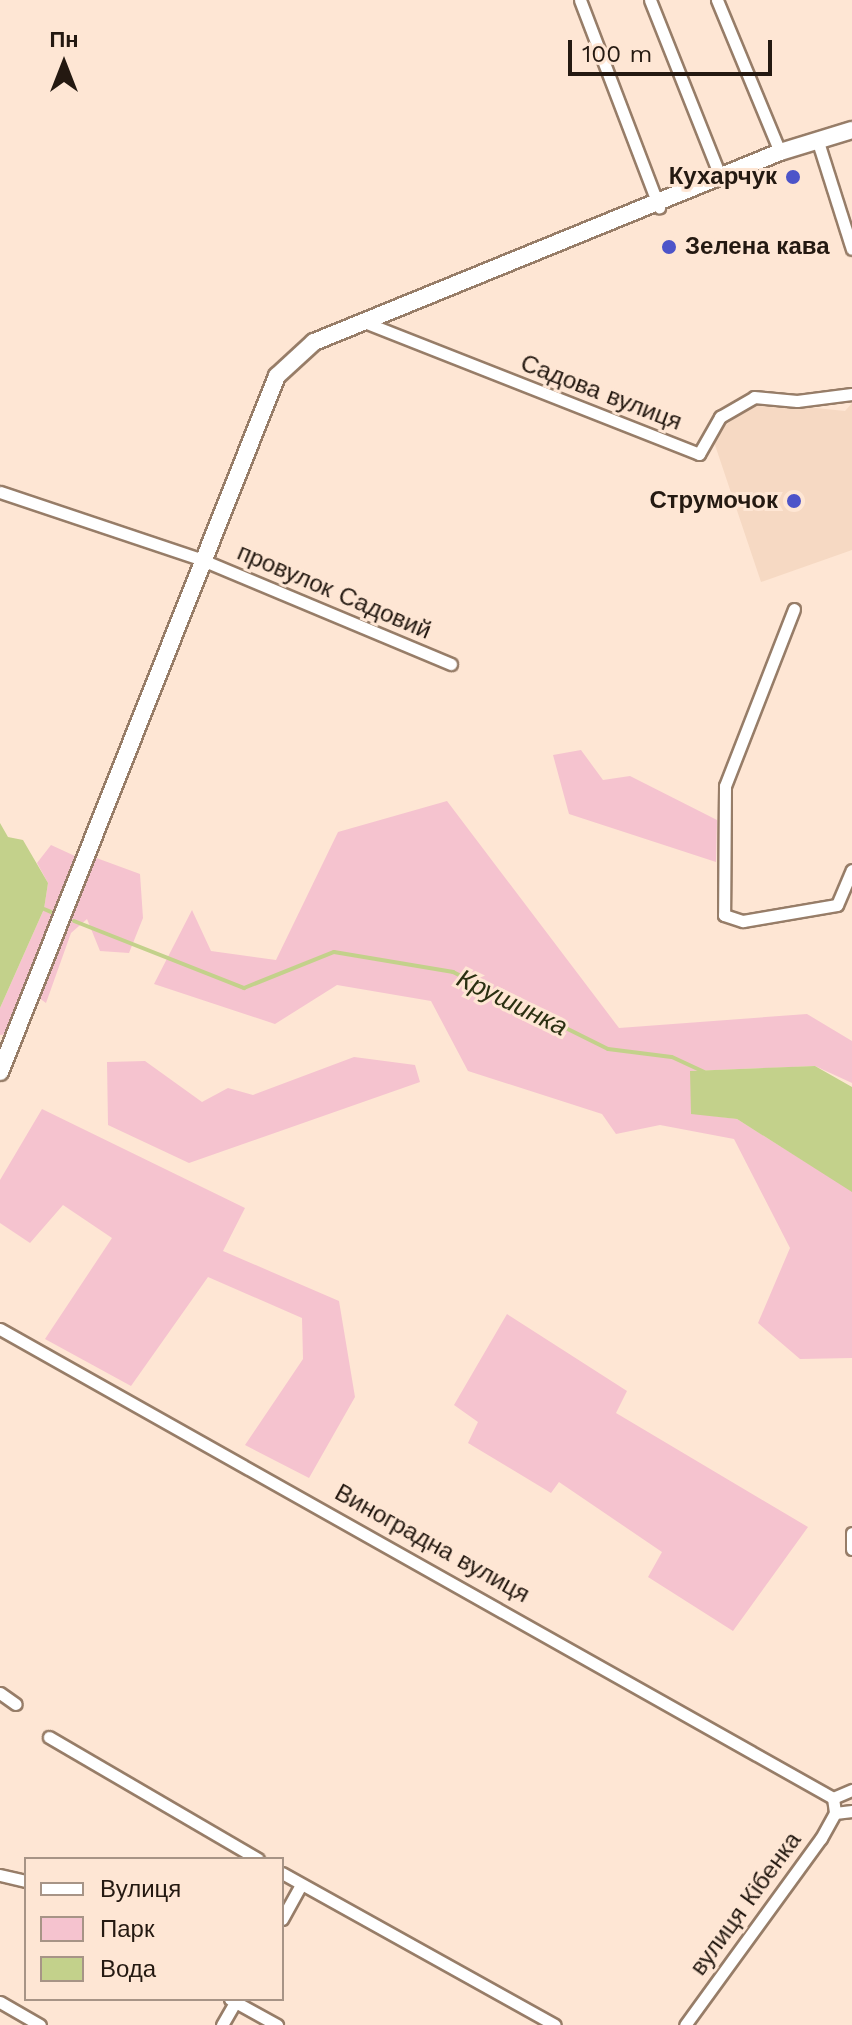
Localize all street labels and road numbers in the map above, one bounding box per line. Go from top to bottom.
street label: Садова вулиця [516,349,686,437]
street label: провулок Садовий [233,538,435,646]
street label: Виноградна вулиця [330,1479,534,1609]
street label: вулиця Кібенка [684,1827,808,1981]

